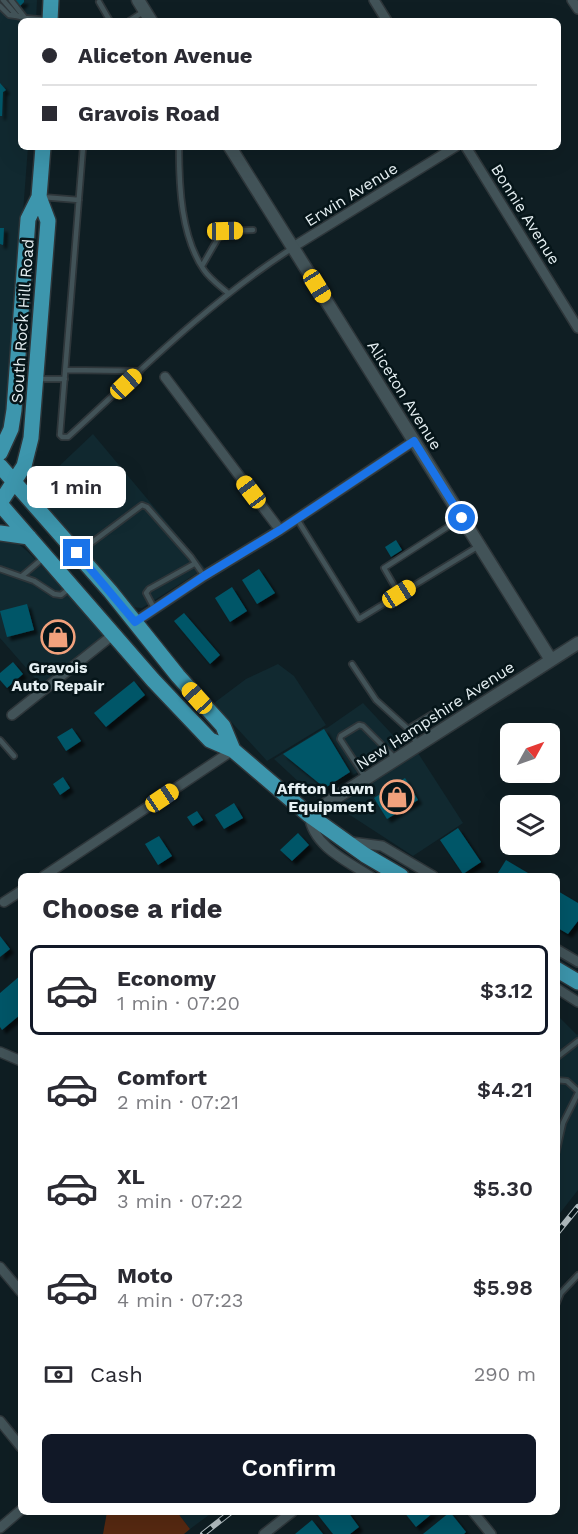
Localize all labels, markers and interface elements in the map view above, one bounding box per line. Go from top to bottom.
text: Aliceton Avenue [78,43,253,68]
text: Gravois Road [78,101,220,126]
street label: Erwin Avenue [301,158,401,230]
street label: Bonnie Avenue [487,161,564,268]
car [207,222,243,240]
street label: South Rock Hill Road [7,238,38,404]
car [300,266,334,306]
street label: Aliceton Avenue [363,337,446,453]
car [107,365,145,403]
callout: 1 min [28,466,127,508]
car [233,472,269,512]
text: 1 min [51,475,102,499]
route start [448,504,475,531]
route end [63,539,90,566]
car [379,577,419,611]
shop icon: Gravois Auto Repair [40,619,76,655]
street label: New Hampshire Avenue [353,657,518,774]
place label: Gravois Auto Repair [12,658,105,695]
car [178,679,216,717]
north arrow [500,723,560,783]
map controls [500,723,560,855]
place label: Affton Lawn Equipment [277,779,374,816]
shop icon: Affton Lawn Equipment [379,779,415,815]
car [142,780,182,816]
button: layers [500,795,560,855]
text: Choose a ride [42,893,222,925]
icon: car [45,963,99,1017]
text: Economy [117,966,216,991]
text: $3.12 [480,978,533,1003]
text: 1 min · 07:20 [117,991,240,1015]
icon: car [45,1062,99,1116]
text: Comfort [117,1065,207,1090]
text: $4.21 [477,1077,533,1102]
text: 2 min · 07:21 [117,1090,239,1114]
icon: car [45,1161,99,1215]
text: XL [117,1164,145,1189]
text: $5.30 [473,1176,533,1201]
text: 3 min · 07:22 [117,1189,243,1213]
icon: car [45,1260,99,1314]
text: Moto [117,1263,173,1288]
text: $5.98 [473,1275,533,1300]
text: 4 min · 07:23 [117,1288,243,1312]
icon: cash [42,1358,75,1391]
text: Cash [90,1362,143,1387]
text: 290 m [474,1362,536,1386]
button: Confirm [42,1434,536,1503]

